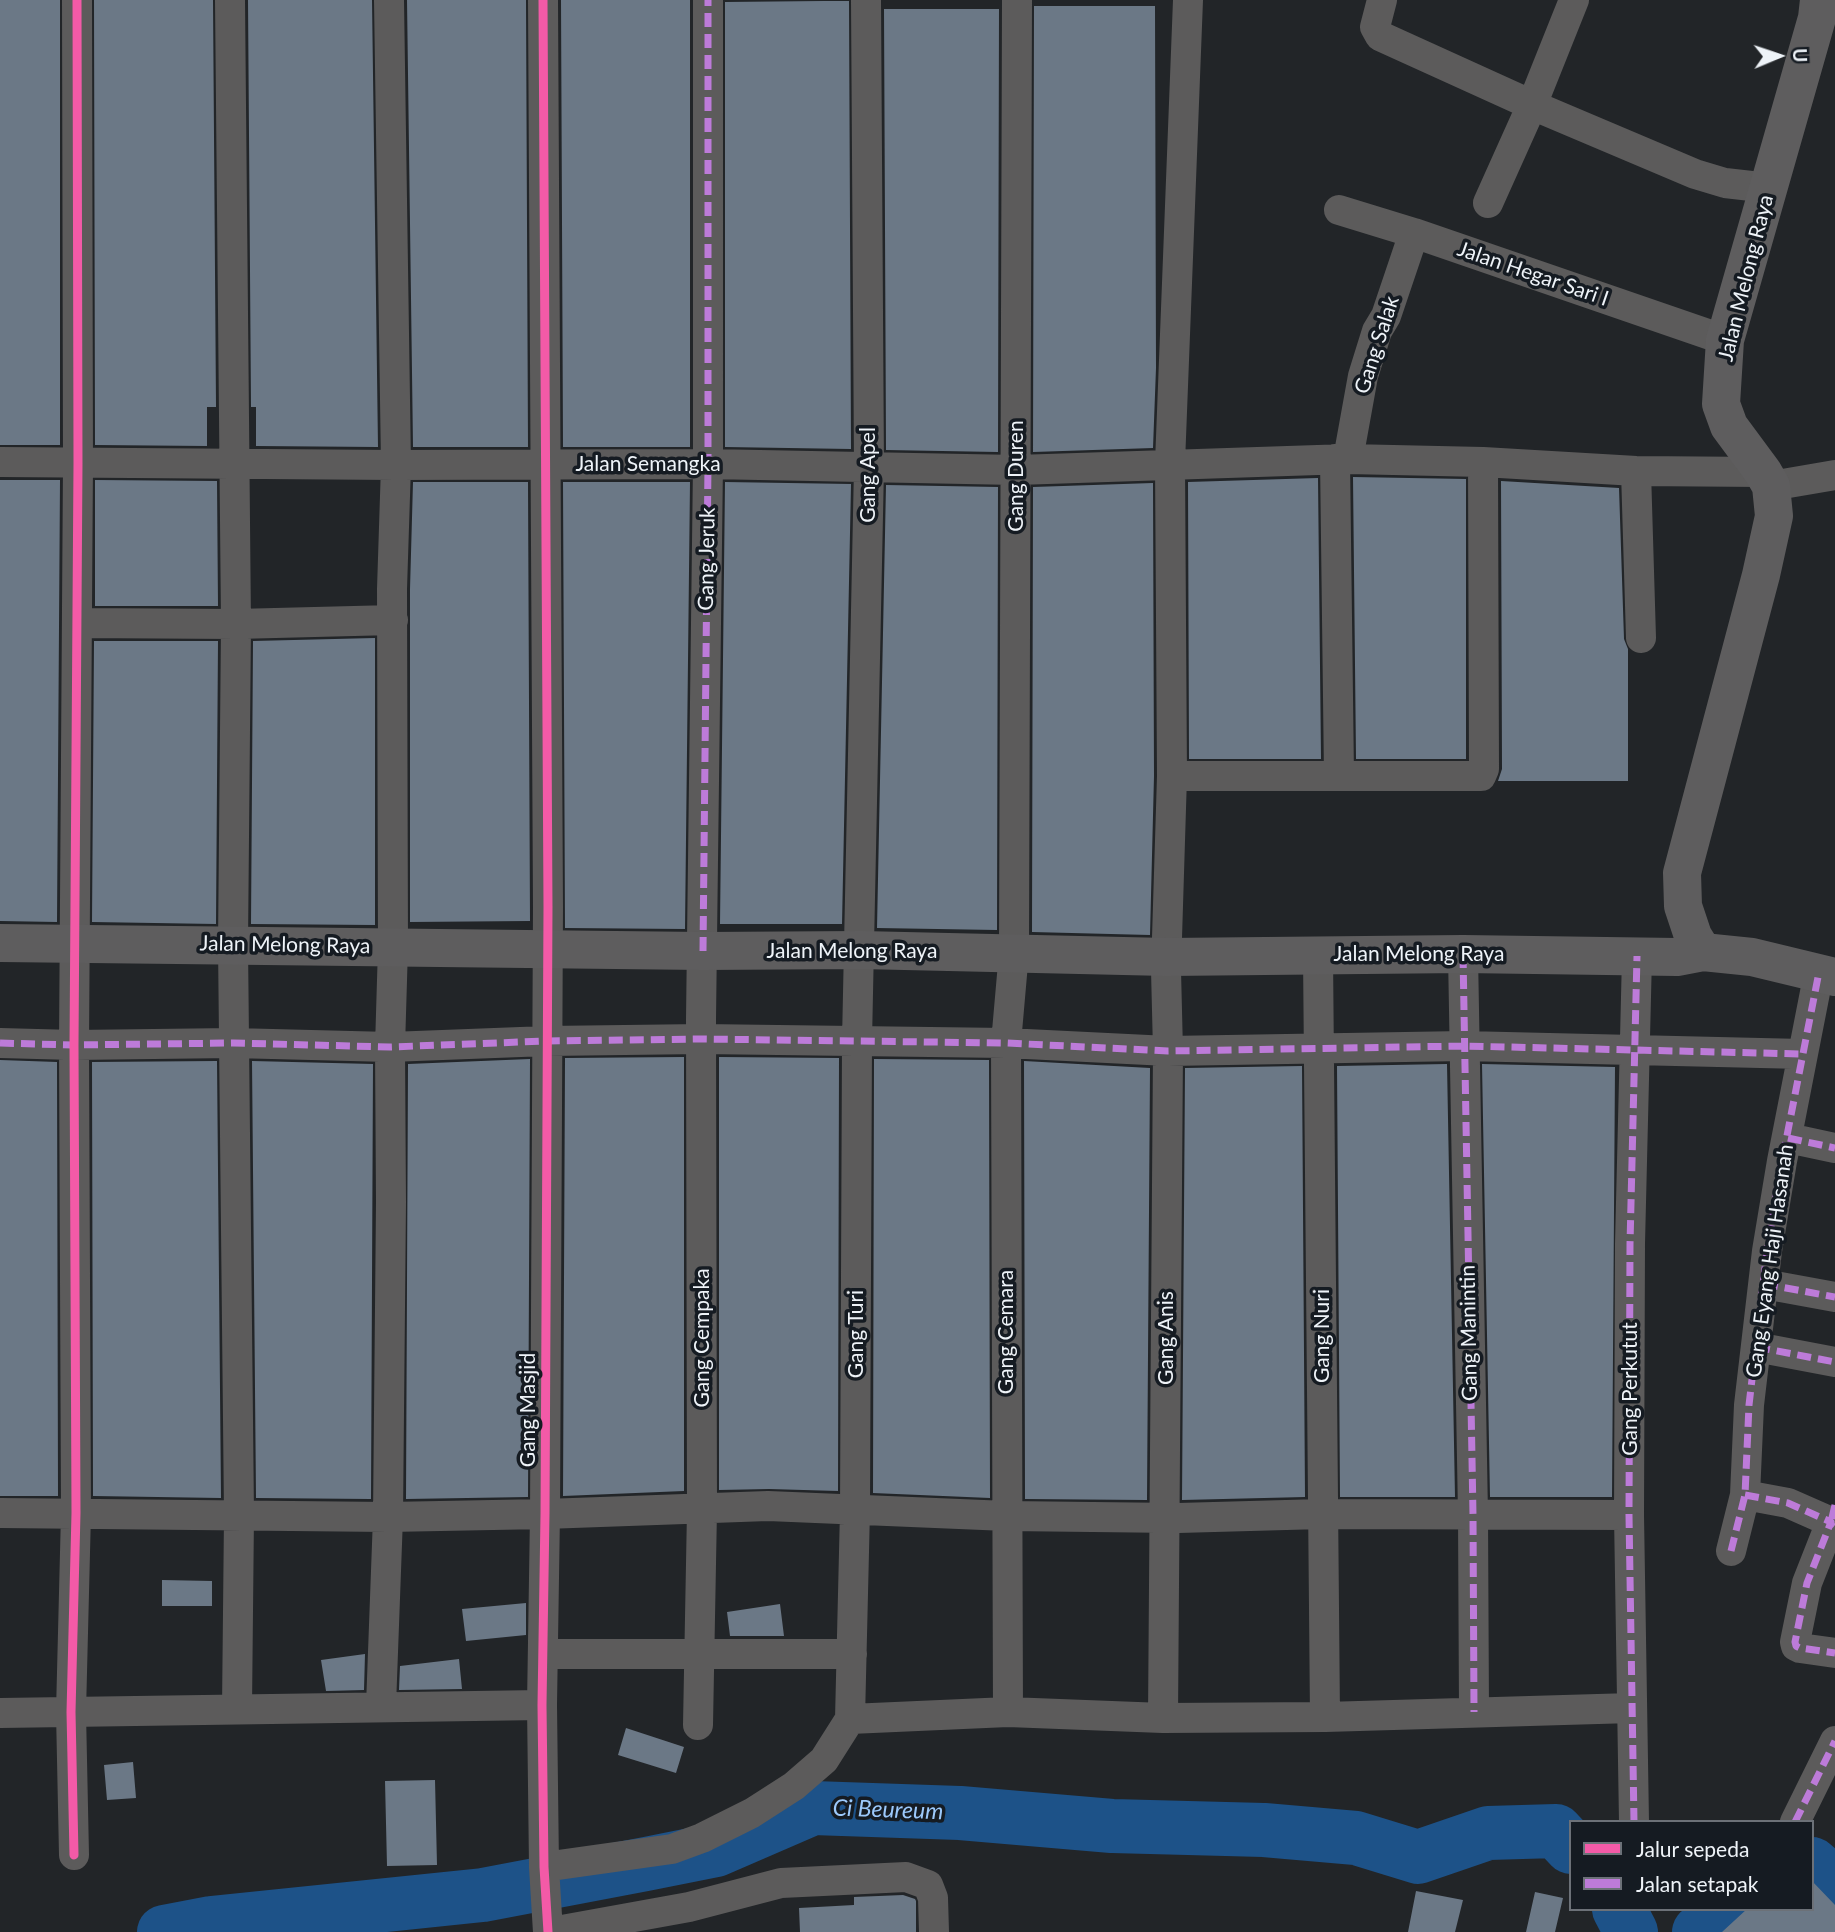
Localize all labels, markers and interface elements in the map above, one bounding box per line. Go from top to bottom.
north arrow [1744,21,1814,91]
text: U [1789,48,1812,63]
street label: Jalan Melong Raya [1713,192,1779,364]
street label: Jalan Hegar Sari I [1454,236,1612,312]
street label: Gang Salak [1349,293,1405,397]
street label: Gang Duren [1003,420,1029,532]
street label: Gang Apel [855,427,881,523]
street label: Jalan Semangka [575,451,721,477]
street label: Gang Jeruk [694,507,720,611]
street label: Jalan Melong Raya [199,931,371,959]
street label: Jalan Melong Raya [767,938,937,964]
street label: Jalan Melong Raya [1334,941,1504,967]
street label: Gang Eyang Haji Hasanah [1741,1143,1799,1379]
street label: Gang Manintin [1455,1265,1483,1401]
street label: Gang Cempaka [689,1268,715,1408]
street label: Gang Cemara [993,1270,1019,1394]
street label: Gang Nuri [1309,1289,1335,1383]
street label: Gang Turi [843,1290,869,1378]
street label: Gang Anis [1153,1291,1179,1385]
street label: Gang Perkutut [1617,1322,1643,1456]
street label: Gang Masjid [515,1353,541,1467]
water label: Ci Beureum [832,1794,944,1826]
legend [1569,1820,1814,1911]
text: Jalur sepeda [1636,1836,1749,1861]
text: Jalan setapak [1636,1871,1758,1896]

